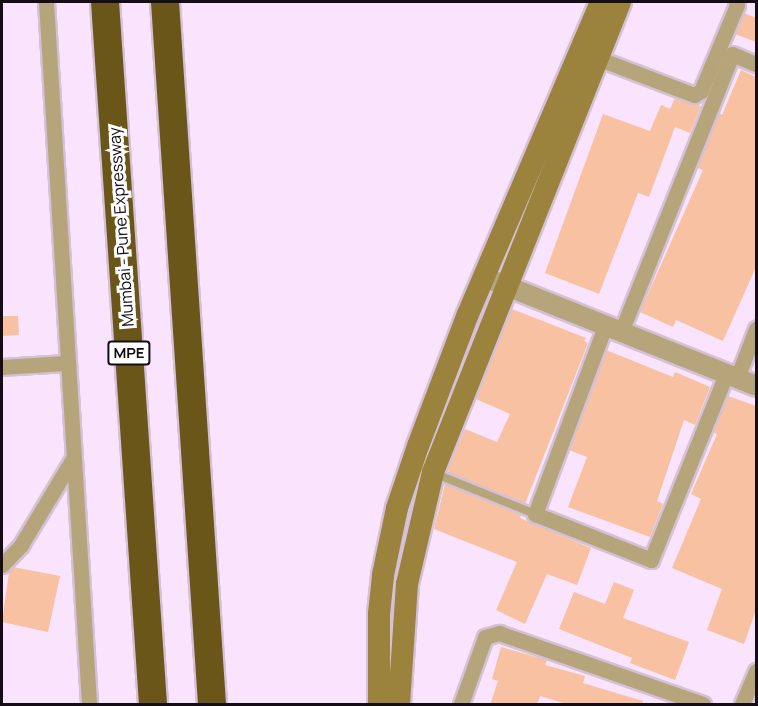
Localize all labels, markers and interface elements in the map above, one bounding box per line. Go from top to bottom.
street label: Mumbai - Pune Expressway [104,127,138,327]
road number: MPE [106,341,152,365]

